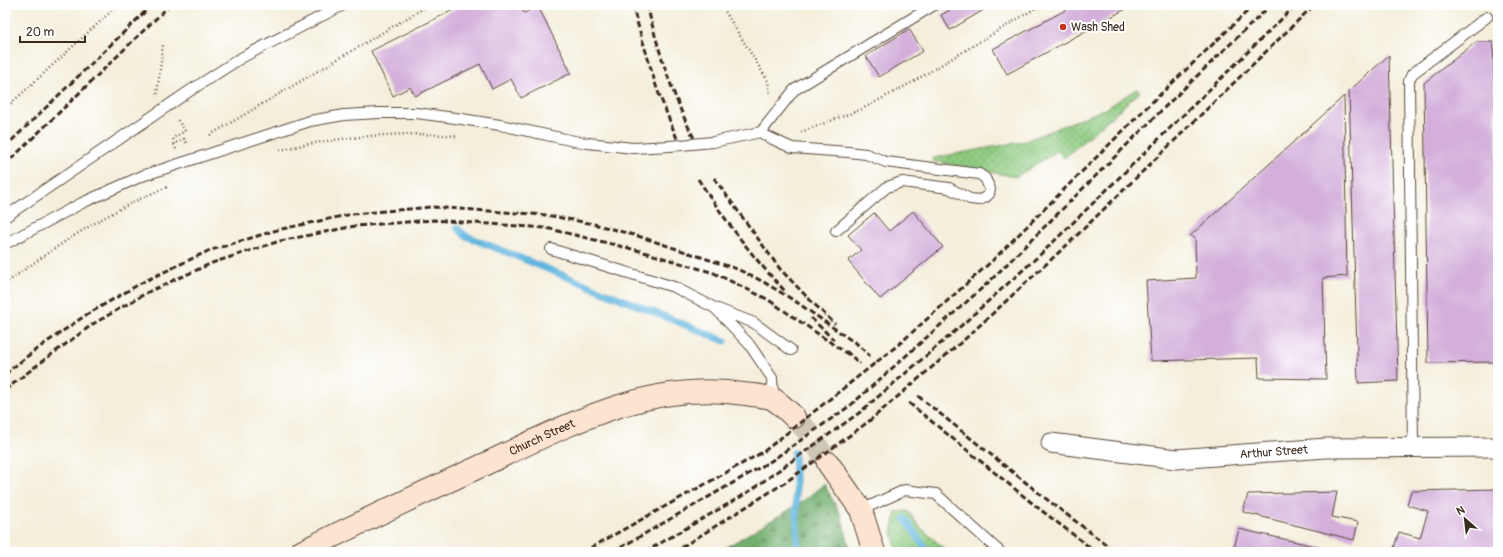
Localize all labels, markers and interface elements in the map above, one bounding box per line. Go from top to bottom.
scale bar [20,18,85,44]
place label: Wash Shed [1071,20,1125,35]
marker: Wash Shed [1058,22,1068,32]
text: 20 m [26,25,55,40]
street label: Church Street [507,416,577,459]
street label: Arthur Street [1239,442,1308,462]
north arrow [1445,499,1485,539]
text: N [1454,503,1467,518]

